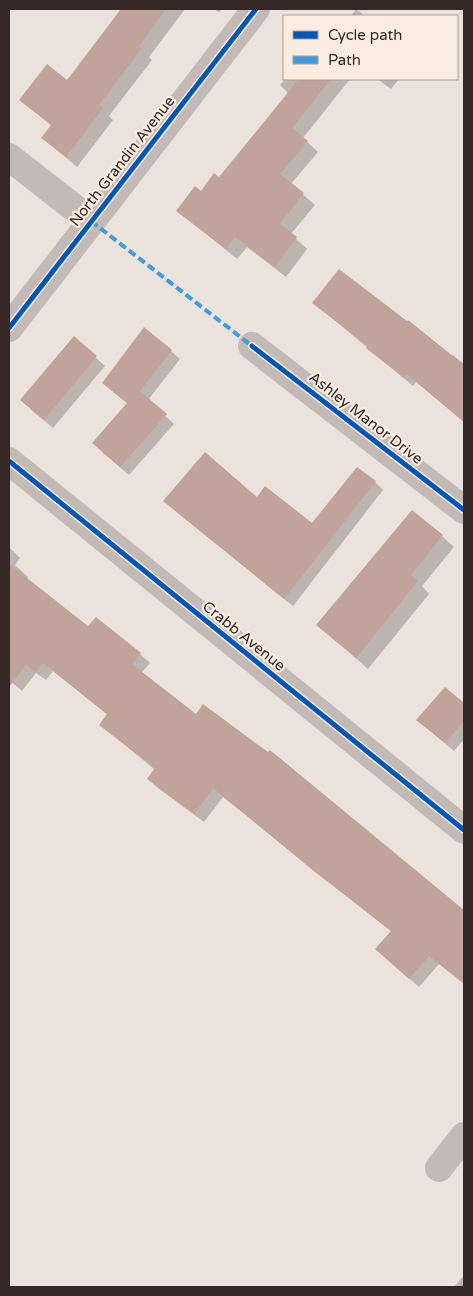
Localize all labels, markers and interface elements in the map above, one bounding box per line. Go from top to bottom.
legend [283,15,458,80]
text: Cycle path [328,26,402,44]
text: Path [328,51,361,69]
street label: North Grandin Avenue [66,92,178,230]
street label: Ashley Manor Drive [306,368,426,468]
street label: Crabb Avenue [199,597,289,675]

